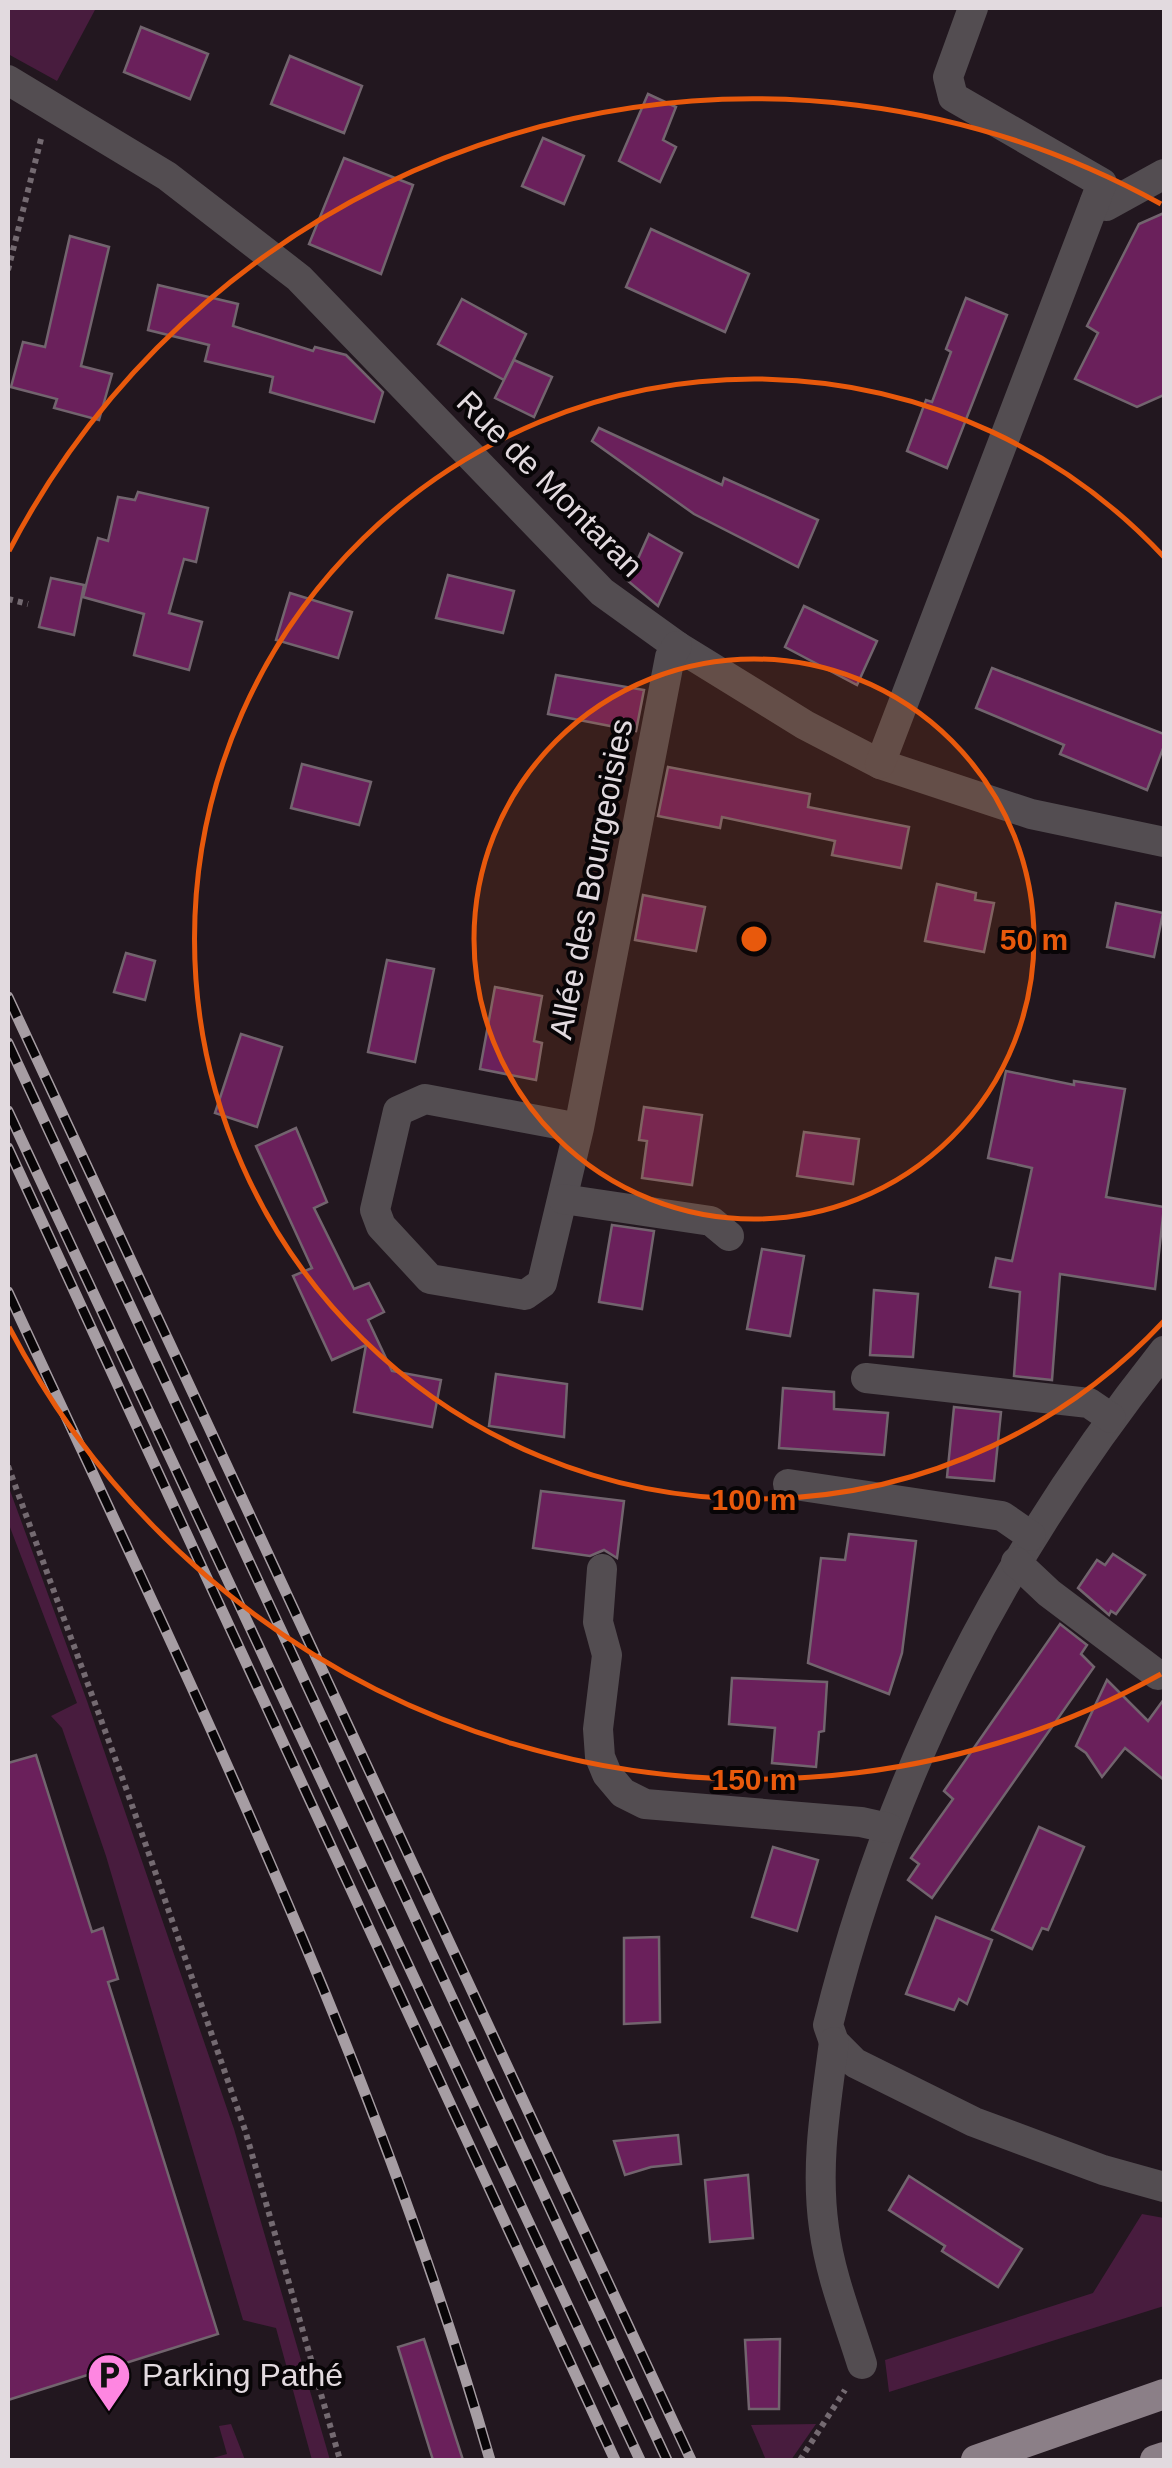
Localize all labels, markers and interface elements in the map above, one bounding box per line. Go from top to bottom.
street label: Rue de Montaran [450,384,650,584]
street label: Allée des Bourgeoisies [542,716,640,1042]
centre of rings [736,921,772,957]
text: 50 m [1000,923,1068,956]
text: 100 m [711,1483,797,1516]
text: 150 m [711,1763,797,1796]
parking icon: Parking Pathé [86,2352,132,2413]
place label: Parking Pathé [142,2357,343,2393]

